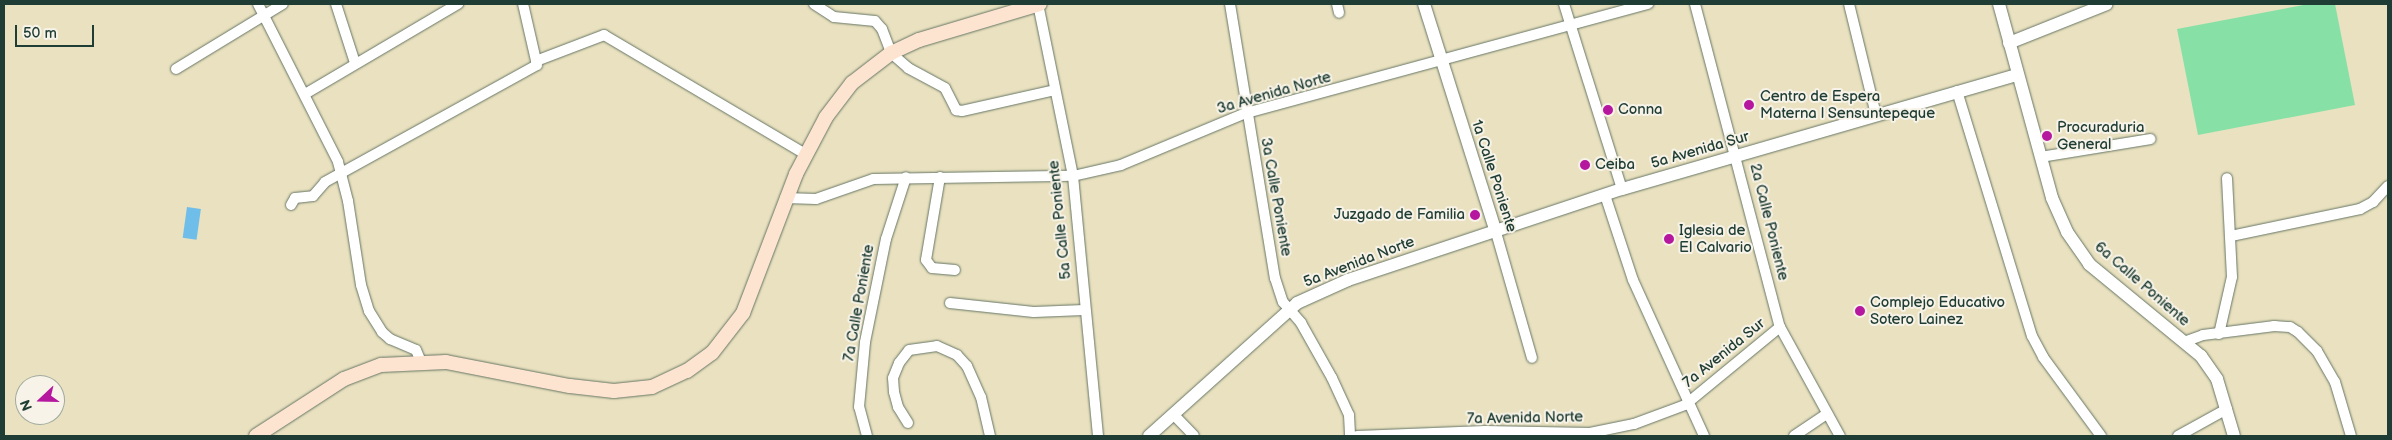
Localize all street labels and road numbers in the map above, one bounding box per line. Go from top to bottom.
street label: 3a Avenida Norte [1215,68,1333,118]
street label: 1a Calle Poniente [1467,118,1521,234]
street label: 5a Avenida Sur [1649,127,1751,173]
street label: 3a Calle Poniente [1257,136,1295,258]
street label: 5a Calle Poniente [1045,160,1075,280]
street label: 2a Calle Poniente [1746,162,1792,282]
street label: 5a Avenida Norte [1301,233,1417,291]
street label: 6a Calle Poniente [2091,238,2193,330]
street label: 7a Calle Poniente [840,243,878,363]
street label: 7a Avenida Sur [1679,314,1769,392]
street label: 7a Avenida Norte [1467,408,1583,428]

